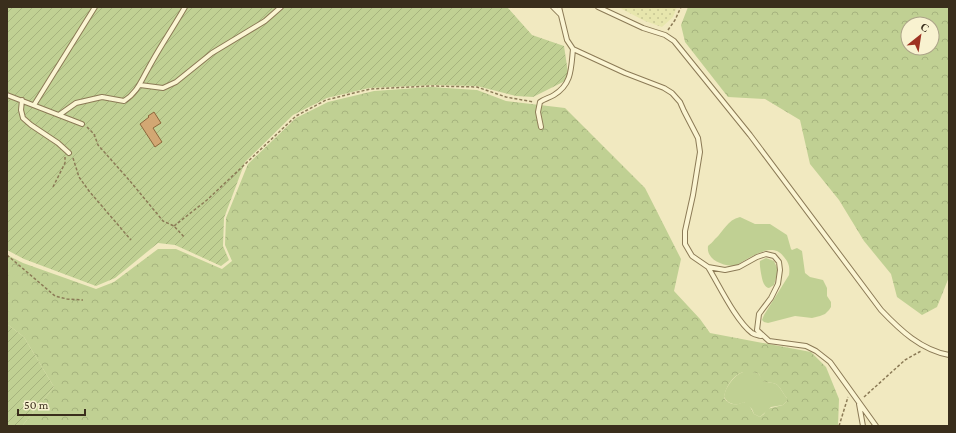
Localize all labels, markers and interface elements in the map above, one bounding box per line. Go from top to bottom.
north arrow [900,16,940,56]
text: С [919,20,931,35]
scale bar [18,391,85,417]
text: 50 m [24,398,49,412]

